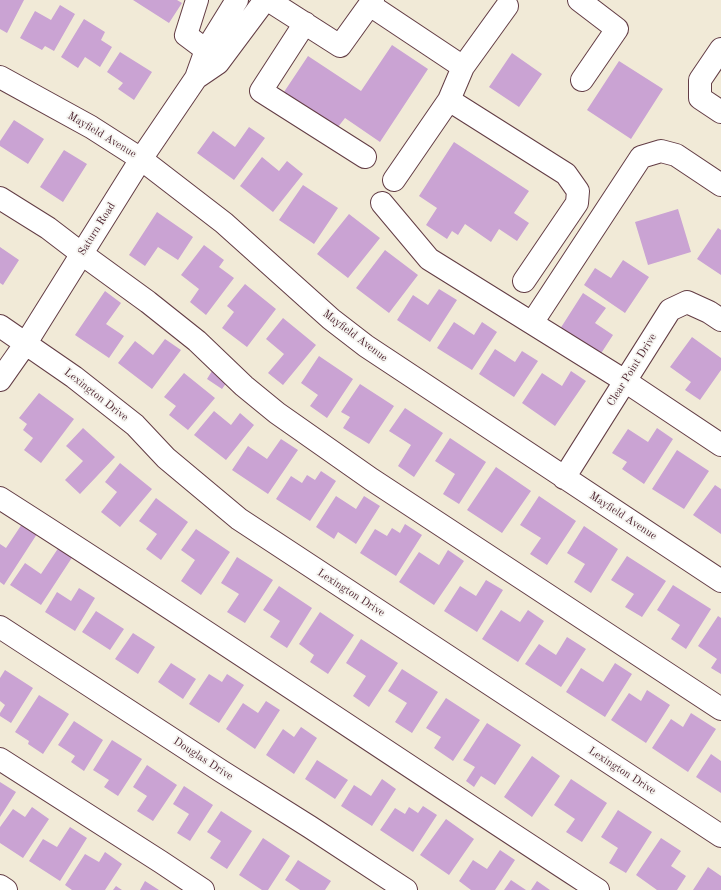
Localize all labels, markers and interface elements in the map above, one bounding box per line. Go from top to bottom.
street label: Mayfield Avenue [65,109,139,161]
street label: Saturn Road [76,200,118,258]
street label: Mayfield Avenue [320,307,390,365]
street label: Clear Point Drive [604,331,660,409]
street label: Lexington Drive [61,366,131,424]
street label: Mayfield Avenue [587,489,659,543]
street label: Lexington Drive [315,566,387,620]
street label: Douglas Drive [171,735,235,783]
street label: Lexington Drive [586,744,658,798]

